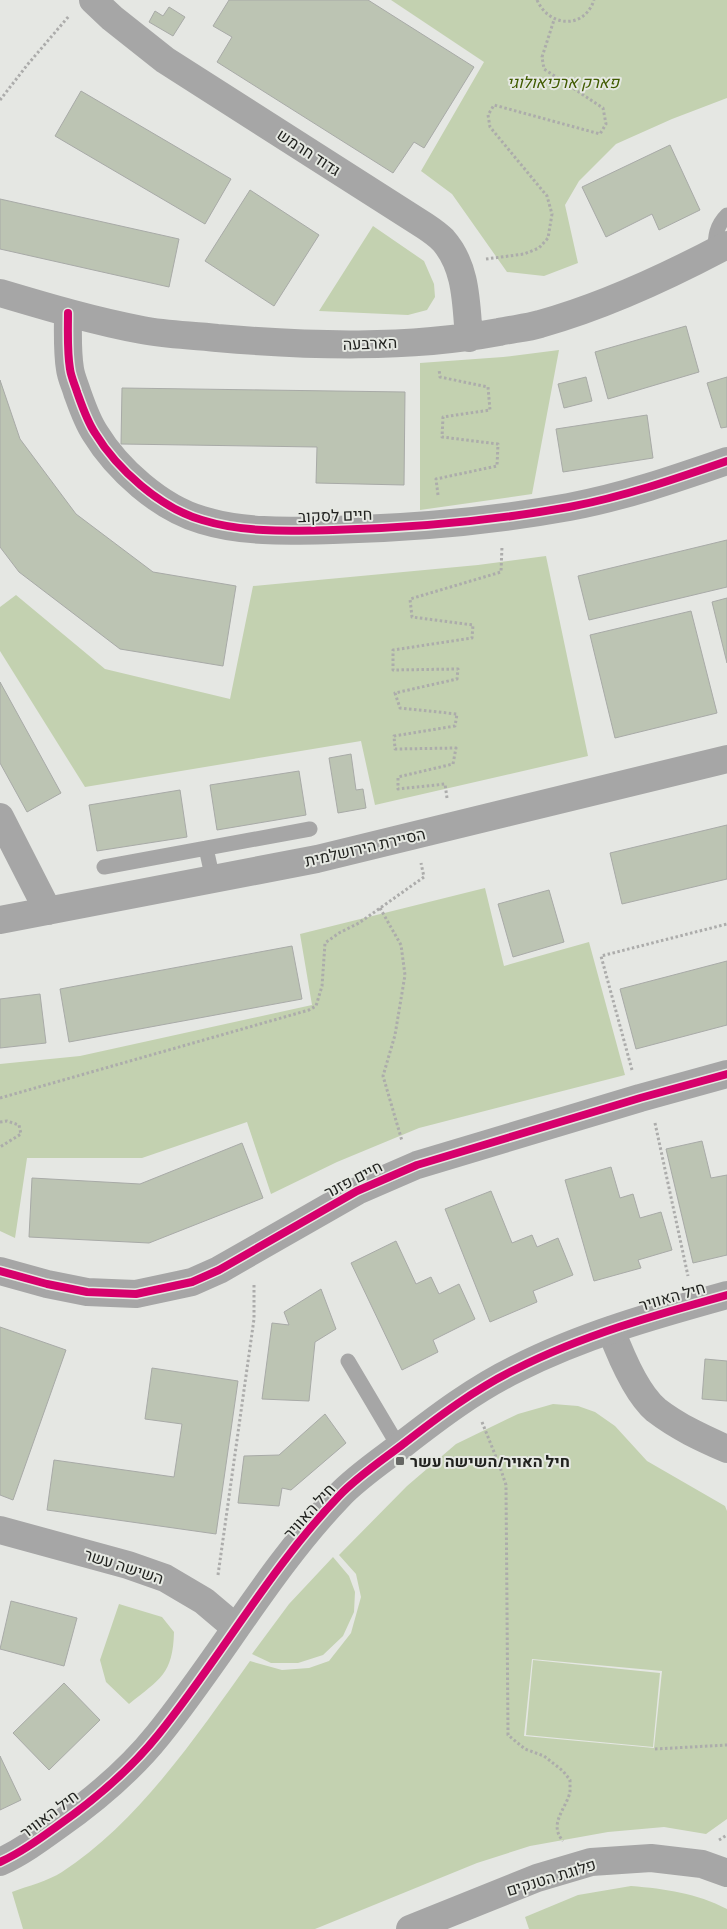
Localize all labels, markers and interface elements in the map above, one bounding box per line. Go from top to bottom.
park label: פארק ארכיאולוגי [507,73,620,92]
street label: גדוד חרמש [274,125,344,180]
street label: הארבעה [342,333,398,354]
street label: חיים לסקוב [297,505,373,526]
street label: הסיירת הירושלמית [303,824,427,871]
street label: חיים פזנר [321,1157,385,1202]
street label: חיל האוויר [637,1278,708,1315]
place label: חיל האויר/השישה עשר [410,1452,570,1471]
marker: חיל האויר/השישה עשר [394,1455,406,1467]
street label: חיל האוויר [279,1480,339,1543]
street label: השישה עשר [82,1545,166,1588]
street label: חיל האוויר [16,1786,82,1843]
street label: פלוגת הטנקים [504,1855,598,1900]

